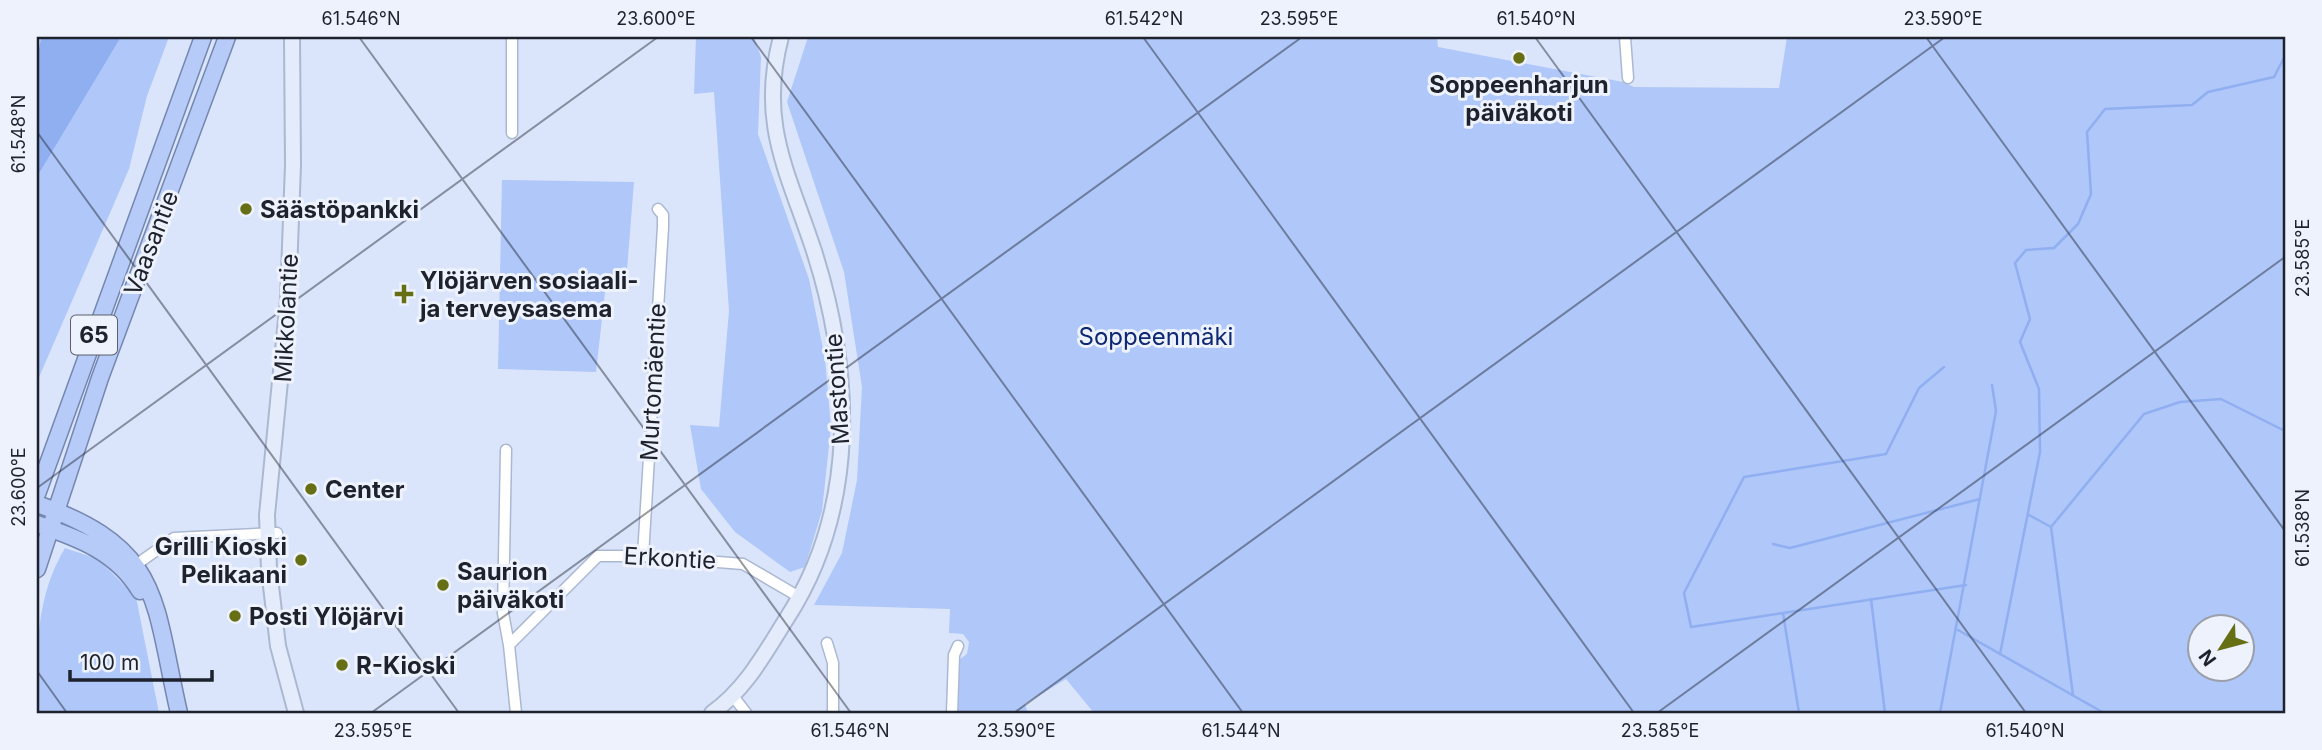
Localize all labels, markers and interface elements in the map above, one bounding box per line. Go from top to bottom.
text: 61.546°N [322,8,400,29]
text: 23.600°E [616,8,696,29]
text: 61.542°N [1105,8,1183,29]
text: 23.595°E [1260,8,1338,29]
text: 61.540°N [1496,8,1576,29]
text: 23.590°E [1903,8,1983,29]
marker: Soppeenharjun päiväkoti [1511,50,1527,66]
place label: Soppeenharjun päiväkoti [1429,70,1609,127]
text: 61.548°N [8,95,29,173]
street label: Vaasantie [118,186,184,300]
place label: Säästöpankki [260,195,419,224]
marker: Säästöpankki [238,201,254,217]
text: 23.585°E [2292,219,2313,297]
street label: Mikkolantie [268,253,304,383]
place label: Ylöjärven sosiaali- ja terveysasema [419,266,638,323]
marker: Ylöjärven sosiaali- ja terveysasema [394,284,414,304]
street label: Murtomäentie [634,303,672,461]
road number: 65 [71,316,117,354]
park label: Soppeenmäki [1079,322,1233,351]
street label: Mastontie [819,332,855,446]
text: 23.600°E [8,447,29,527]
place label: Center [325,475,405,504]
marker: Center [303,481,319,497]
text: 61.538°N [2292,489,2313,567]
place label: Grilli Kioski Pelikaani [155,532,287,589]
street label: Erkontie [623,541,717,575]
marker: Grilli Kioski Pelikaani [293,552,309,568]
place label: Saurion päiväkoti [457,557,564,614]
marker: Saurion päiväkoti [435,577,451,593]
place label: Posti Ylöjärvi [249,602,404,631]
marker: Posti Ylöjärvi [227,608,243,624]
north arrow [2186,614,2256,684]
scale bar [70,638,212,682]
text: N [2194,645,2221,670]
text: 100 m [80,650,139,675]
place label: R-Kioski [356,651,456,680]
marker: R-Kioski [334,657,350,673]
text: 23.595°E [334,720,412,741]
text: 61.546°N [811,720,889,741]
text: 23.590°E [976,720,1056,741]
text: 61.544°N [1201,720,1281,741]
text: 23.585°E [1621,720,1699,741]
text: 61.540°N [1985,720,2065,741]

